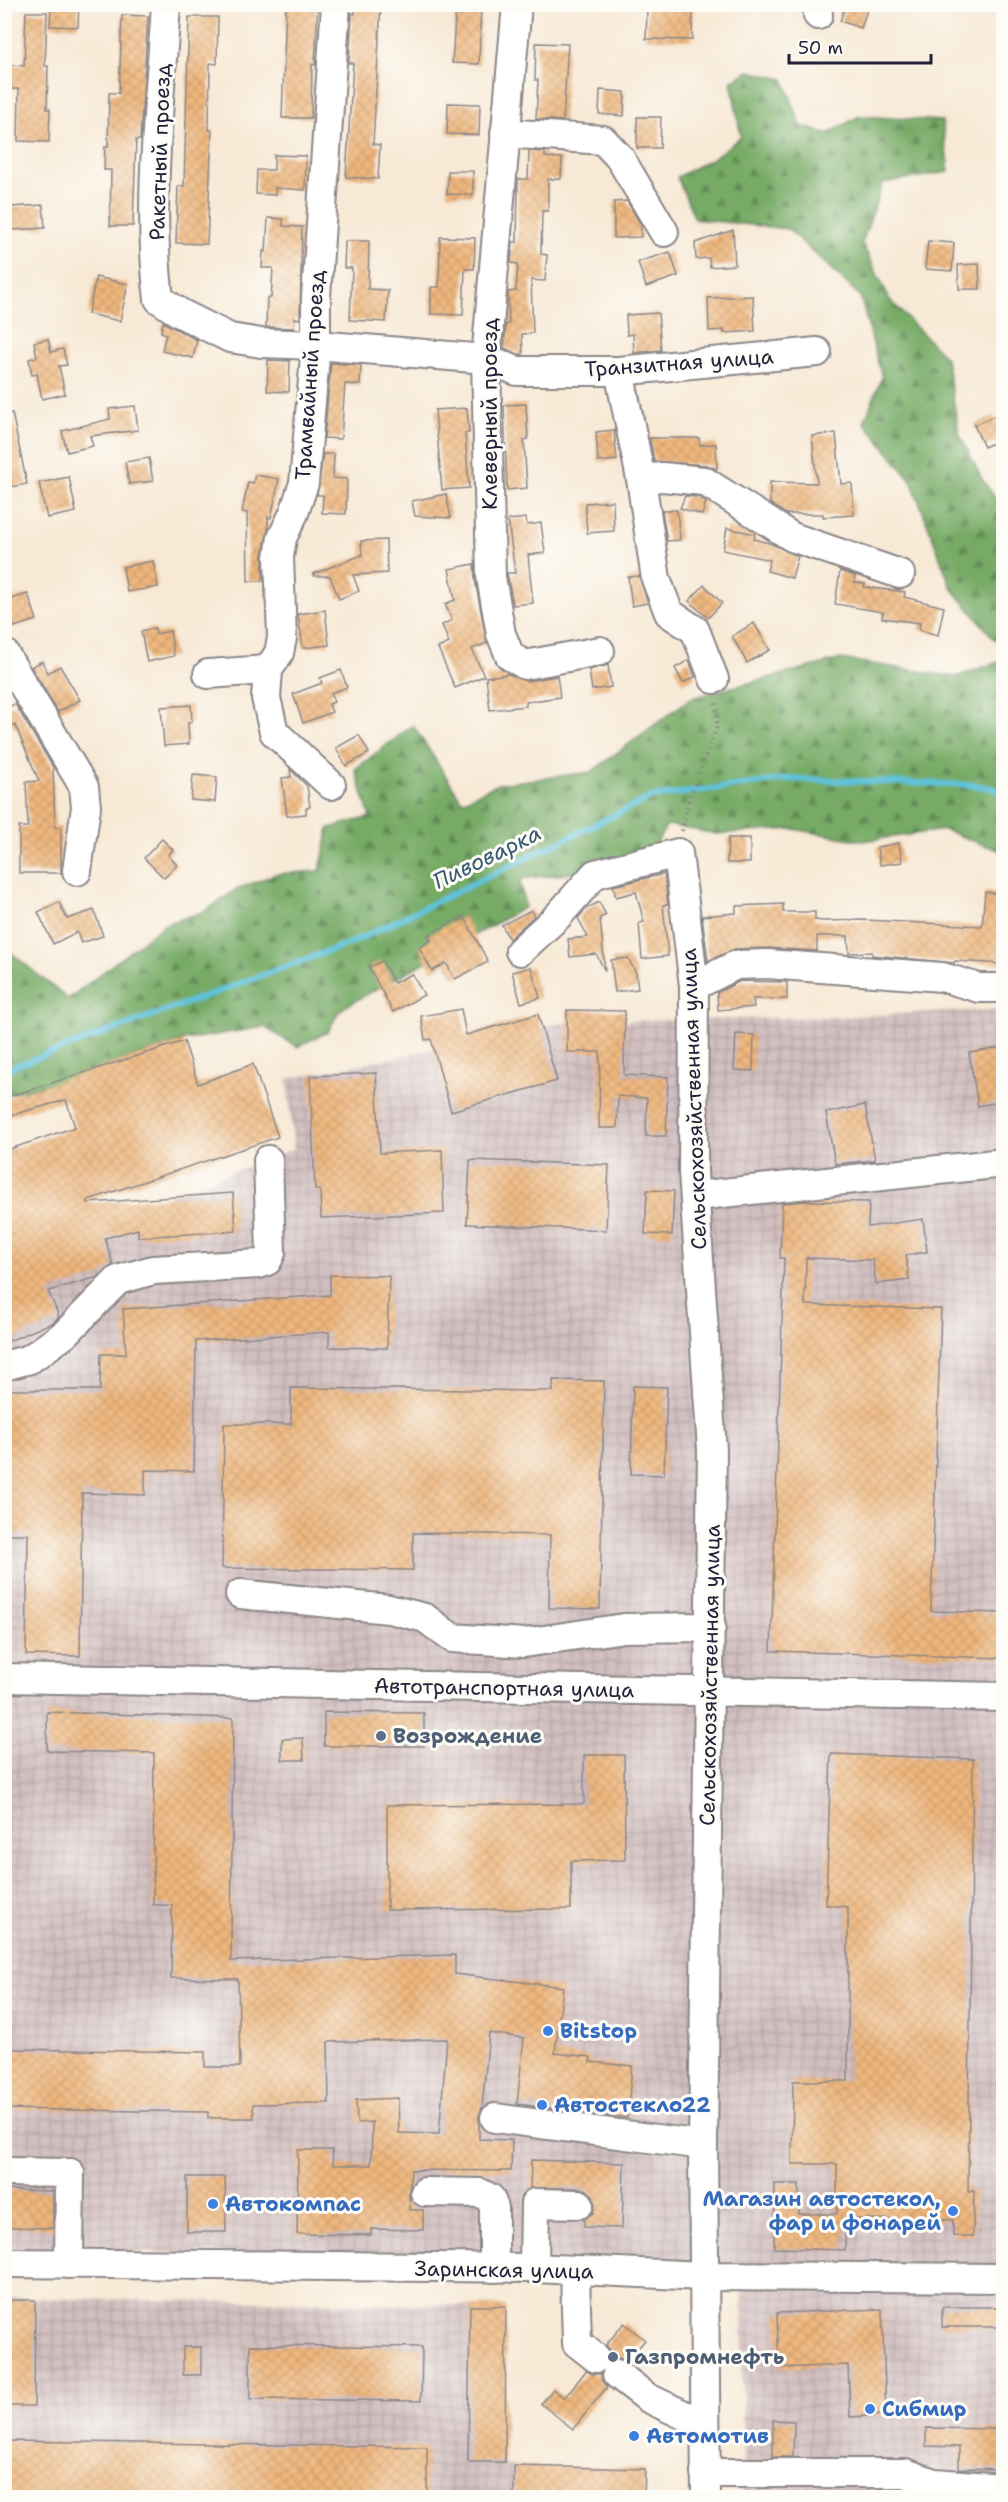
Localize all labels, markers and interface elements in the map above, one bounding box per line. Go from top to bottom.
scale bar [789,27,932,65]
text: 50 m [798,36,843,60]
street label: Ракетный проезд [143,63,177,241]
street label: Трамвайный проезд [289,269,331,481]
street label: Клеверный проезд [476,318,504,510]
street label: Транзитная улица [584,342,774,384]
water label: Пивоварка [428,818,546,896]
street label: Сельскохозяйственная улица [675,948,713,1250]
street label: Сельскохозяйственная улица [693,1524,727,1826]
street label: Автотранспортная улица [374,1672,634,1704]
place label: Возрождение [393,1722,542,1750]
marker: Возрождение [374,1729,388,1743]
place label: Bitstop [560,2017,637,2045]
marker: Bitstop [541,2024,555,2038]
place label: Автостекло22 [554,2091,711,2119]
marker: Автостекло22 [535,2098,549,2112]
place label: Магазин автостекол, фар и фонарей [702,2185,941,2237]
place label: Автокомпас [225,2190,361,2218]
marker: Автокомпас [206,2197,220,2211]
marker: Магазин автостекол, фар и фонарей [946,2204,960,2218]
street label: Заринская улица [414,2254,594,2286]
place label: Газпромнефть [625,2343,784,2371]
marker: Газпромнефть [606,2350,620,2364]
place label: Сибмир [882,2395,966,2423]
marker: Сибмир [863,2402,877,2416]
place label: Автомотив [646,2422,769,2450]
marker: Автомотив [627,2429,641,2443]

